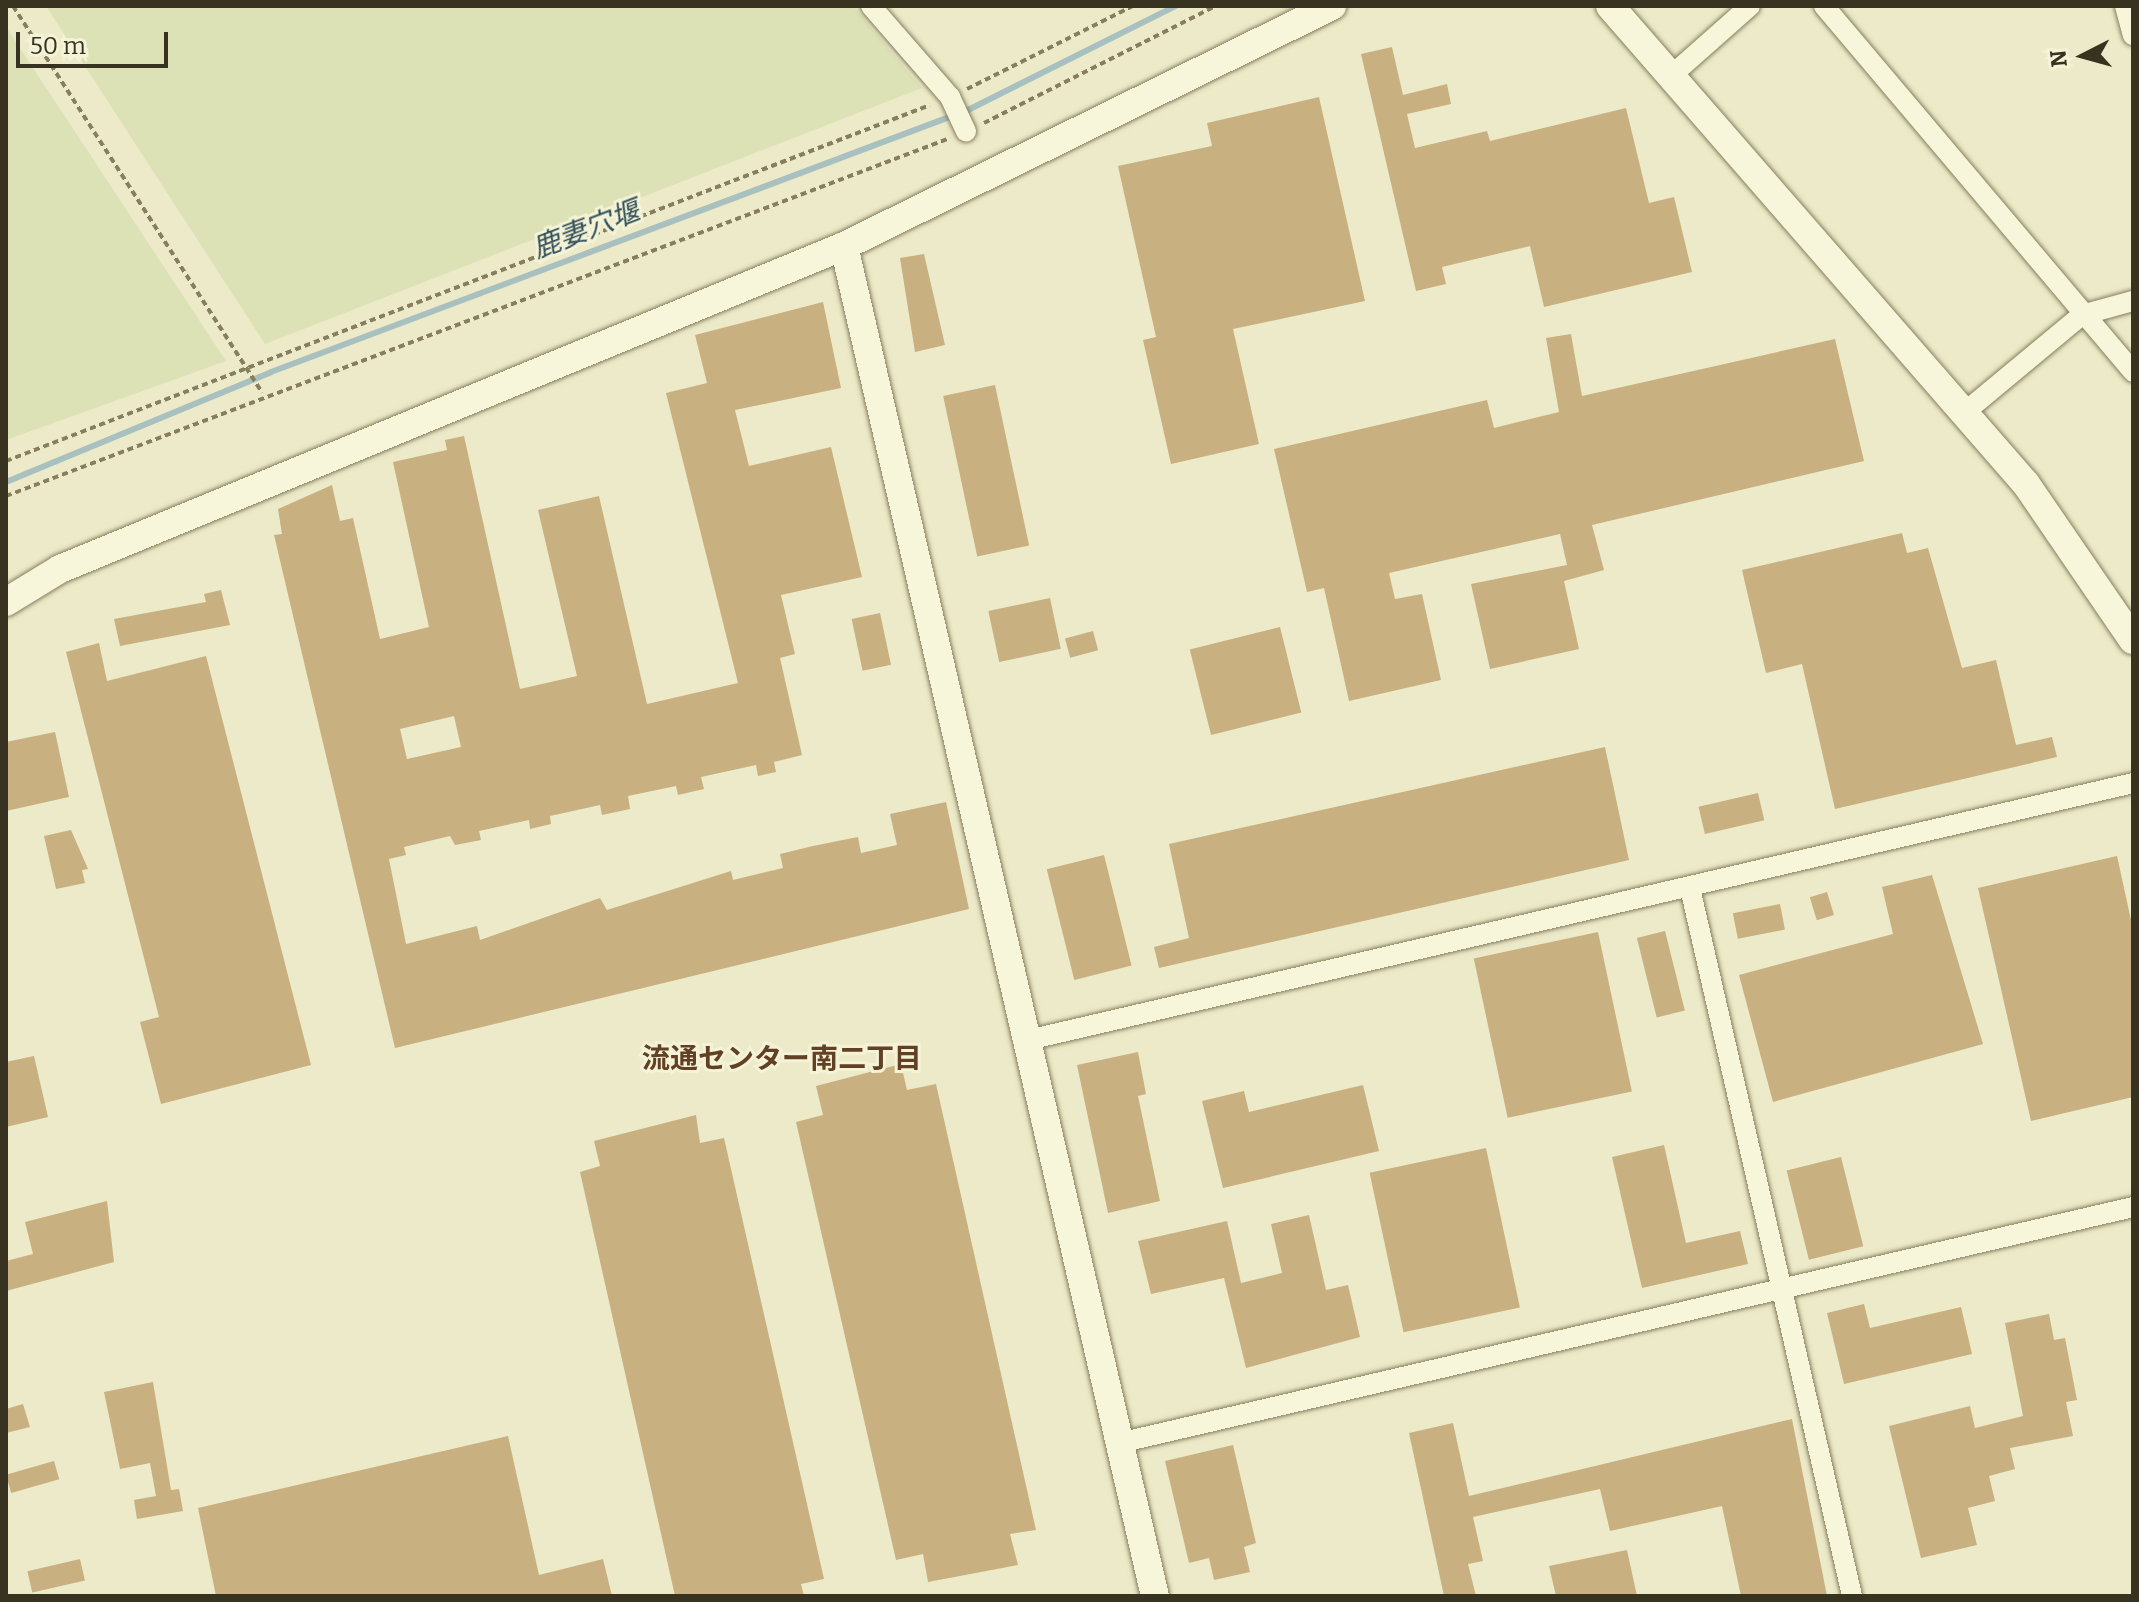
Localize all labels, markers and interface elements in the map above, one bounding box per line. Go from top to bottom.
scale bar [20,16,172,66]
north arrow [2043,16,2123,96]
text: 50 m [30,32,86,60]
text: N [2044,49,2073,68]
water label: 鹿妻穴堰 [528,194,644,266]
district label: 流通センター南二丁目 [642,1042,922,1076]

